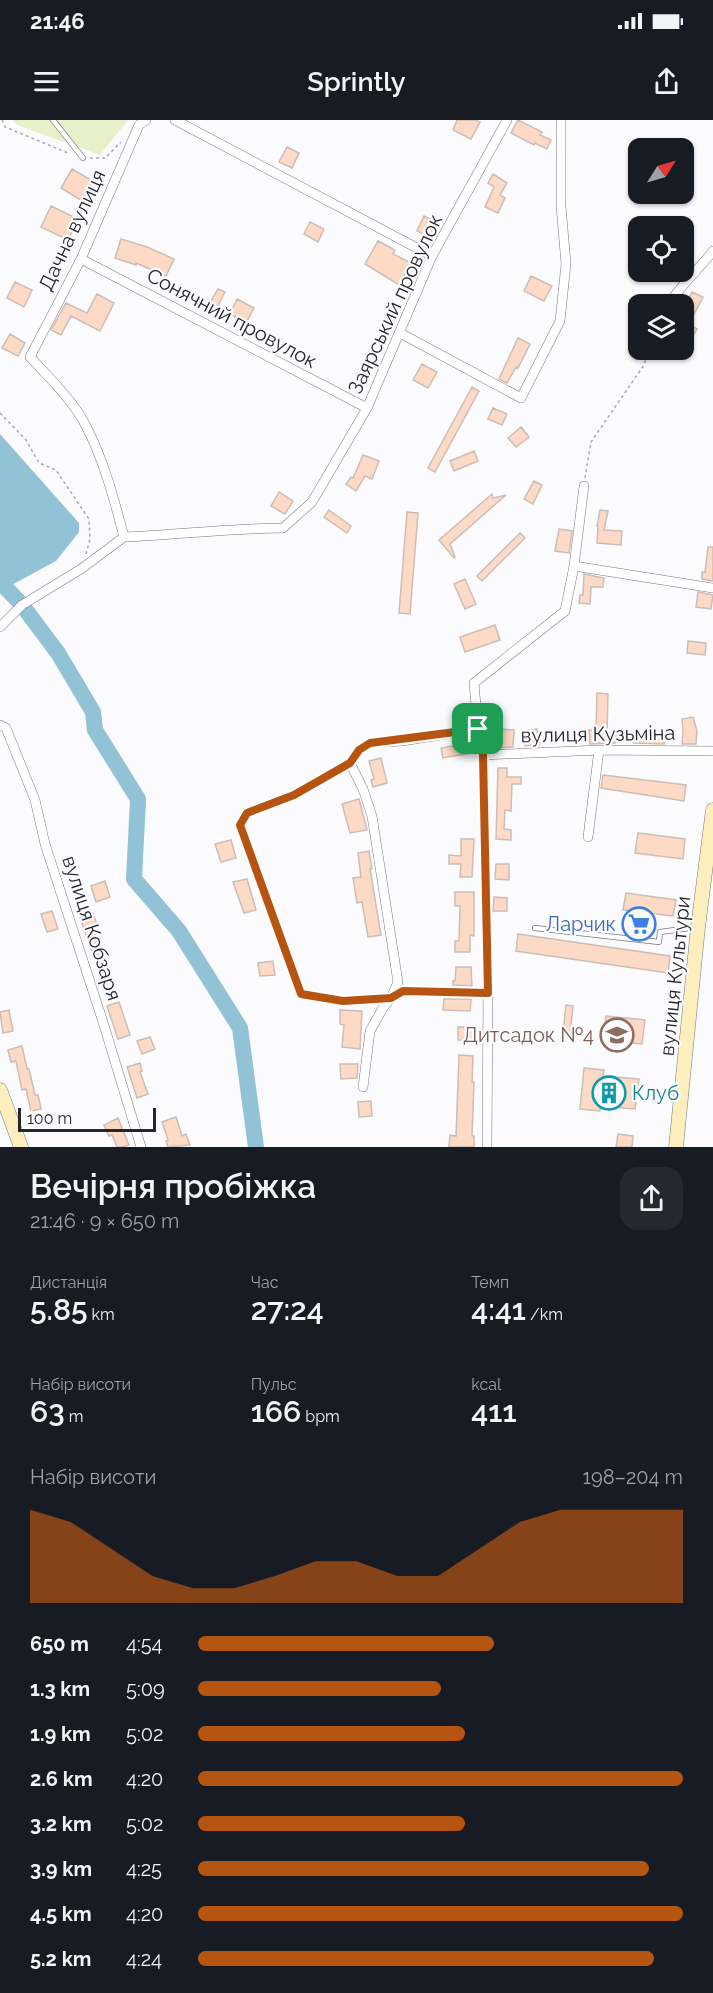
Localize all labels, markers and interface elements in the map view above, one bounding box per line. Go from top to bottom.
text: 21:46 [30,8,85,34]
icon: menu [30,65,63,98]
icon: share [650,65,683,98]
text: Sprintly [307,66,406,97]
north arrow [628,138,694,204]
map controls [628,138,694,360]
street label: Дачна вулиця [34,166,110,294]
street label: Заярський провулок [343,210,447,398]
button: locate [628,216,694,282]
street label: Сонячний провулок [143,263,321,373]
button: layers [628,294,694,360]
pin [452,703,503,754]
icon: arrive [461,712,494,745]
street label: вулиця Кузьміна [521,721,675,747]
street label: вулиця Кобзаря [57,853,127,1003]
street label: вулиця Культури [655,895,695,1057]
supermarket icon: Ларчик [621,906,657,942]
place label: Ларчик [546,912,616,936]
school or university icon: Дитсадок №4 [599,1017,635,1053]
place label: Дитсадок №4 [463,1023,594,1047]
building icon: Клуб [591,1075,627,1111]
place label: Клуб [632,1081,679,1105]
scale bar [18,1105,156,1133]
text: 100 m [27,1109,72,1128]
text: Вечірня пробіжка [30,1167,316,1206]
button: share [620,1167,683,1230]
text: 21:46 · 9 × 650 m [30,1209,179,1233]
text: Дистанція [30,1273,107,1292]
text: Час [251,1273,278,1292]
text: Темп [471,1273,509,1292]
text: 5.85 [30,1292,87,1327]
text: 27:24 [251,1292,324,1327]
text: 4:41 [471,1292,526,1327]
text: km [87,1305,115,1324]
text: /km [526,1305,563,1324]
text: Набір висоти [30,1375,131,1394]
text: Пульс [251,1375,296,1394]
text: kcal [471,1375,501,1394]
text: 63 [30,1394,65,1429]
text: 166 [251,1394,301,1429]
text: 411 [471,1394,517,1429]
text: m [65,1407,83,1426]
text: bpm [301,1407,340,1426]
text: Набір висоти [30,1465,156,1489]
text: 198–204 m [582,1465,683,1489]
text: 650 m [30,1632,89,1656]
text: 4:54 [126,1632,163,1656]
text: 1.3 km [30,1677,90,1701]
text: 5:09 [126,1677,165,1701]
text: 1.9 km [30,1722,91,1746]
text: 5:02 [126,1722,163,1746]
text: 2.6 km [30,1767,93,1791]
text: 4:20 [126,1767,163,1791]
text: 3.2 km [30,1812,92,1836]
text: 5:02 [126,1812,163,1836]
text: 3.9 km [30,1857,92,1881]
text: 4:25 [126,1857,162,1881]
text: 4.5 km [30,1902,92,1926]
text: 4:20 [126,1902,163,1926]
text: 5.2 km [30,1947,91,1971]
text: 4:24 [126,1947,162,1971]

